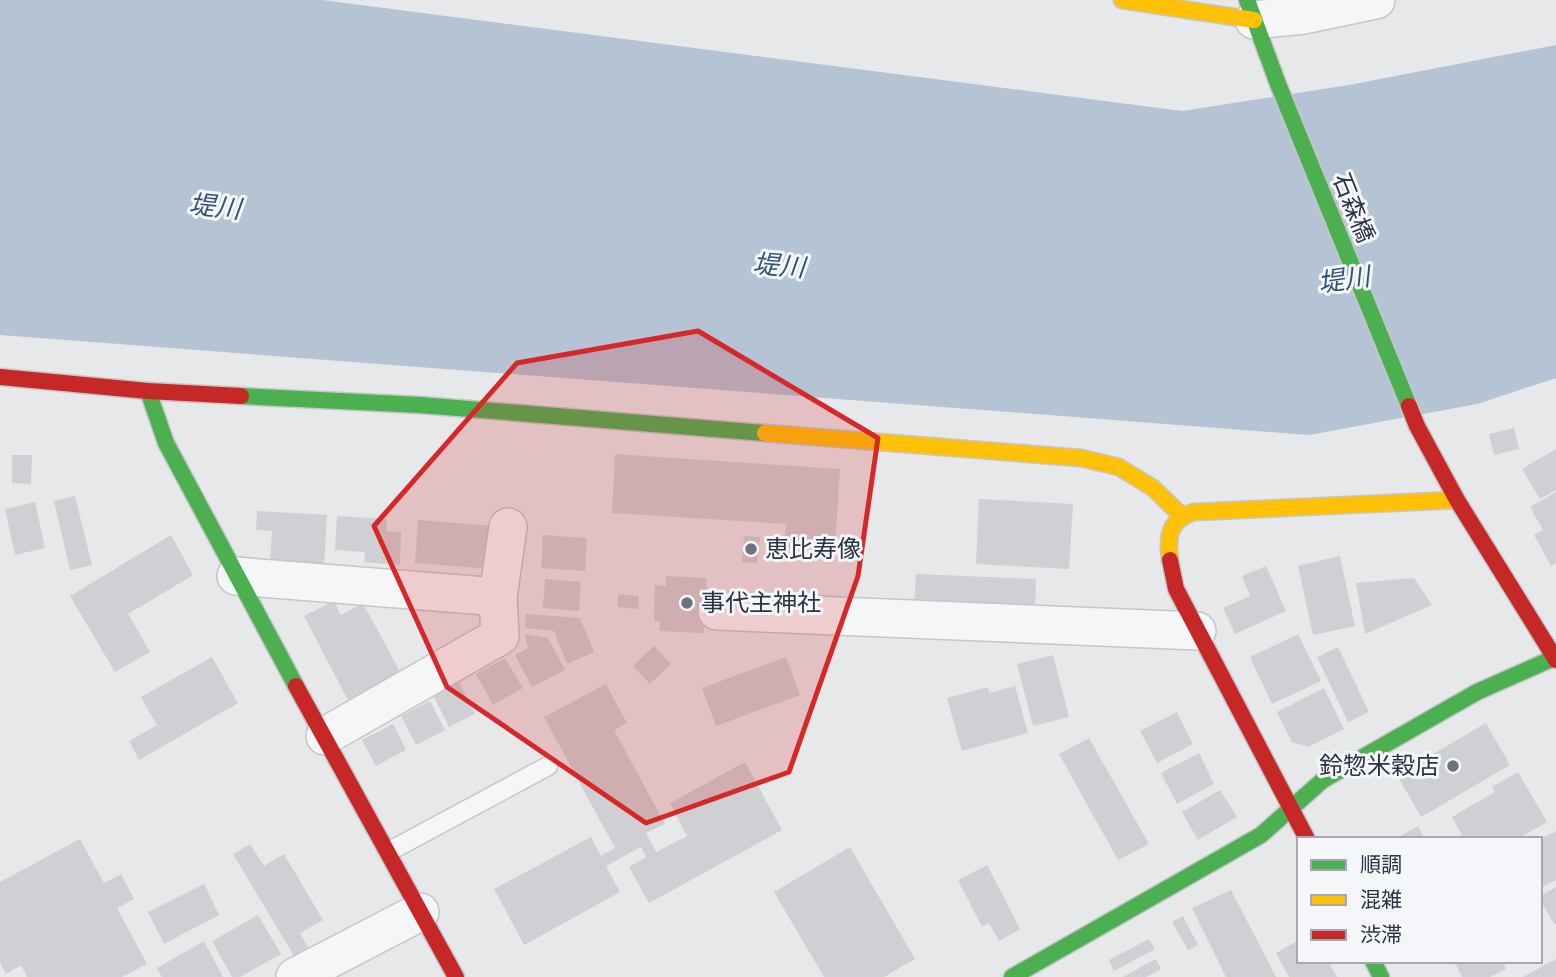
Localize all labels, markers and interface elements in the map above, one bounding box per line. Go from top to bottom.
street label: 石森橋 [1323,168,1383,248]
water label: 堤川 [187,186,246,228]
water label: 堤川 [751,245,809,287]
water label: 堤川 [1316,258,1375,302]
place label: 恵比寿像 [765,532,861,567]
marker: 恵比寿像 [743,541,759,557]
place label: 事代主神社 [701,586,821,621]
marker: 事代主神社 [679,595,695,611]
place label: 鈴惣米穀店 [1319,749,1439,784]
marker: 鈴惣米穀店 [1445,758,1461,774]
legend [1297,837,1542,963]
text: 順調 [1360,850,1402,880]
text: 混雑 [1360,885,1402,915]
text: 渋滞 [1360,920,1402,950]

